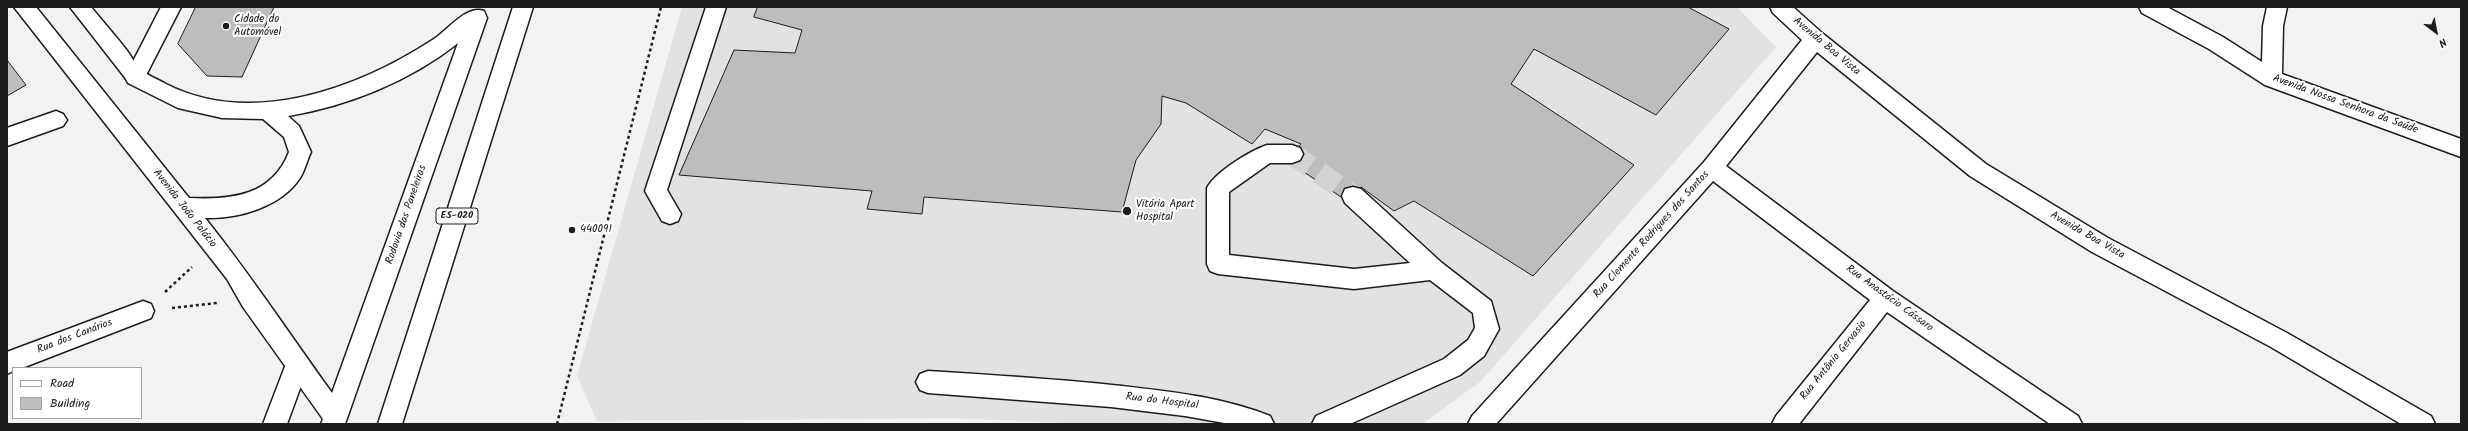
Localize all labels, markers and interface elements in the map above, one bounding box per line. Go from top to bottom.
north arrow [2416,12,2456,52]
place label: Cidade do Automóvel [234,13,281,39]
street label: Avenida Boa Vista [1790,15,1862,79]
marker: Cidade do Automóvel [221,21,231,31]
text: N [2435,33,2450,52]
street label: Avenida Nossa Senhora da Saúde [2271,73,2419,137]
street label: Rodovia das Paneleiras [384,164,430,266]
street label: Avenida João Palácio [149,167,219,251]
street label: Rua Clemente Rodrigues dos Santos [1591,169,1713,301]
place label: Vitória Apart Hospital [1136,198,1195,224]
marker: Vitória Apart Hospital [1121,205,1133,217]
road number: ES-020 [436,208,478,224]
street label: Avenida Boa Vista [2047,209,2127,263]
place label: 440091 [580,223,612,237]
marker: 440091 [567,225,577,235]
street label: Rua Anastácio Cássaro [1843,263,1935,335]
street label: Rua dos Canários [35,317,115,357]
street label: Rua Antônio Gervasio [1798,319,1870,403]
legend [12,367,142,419]
text: Road [50,374,74,393]
street label: Rua do Hospital [1125,391,1199,413]
text: Building [50,394,90,413]

